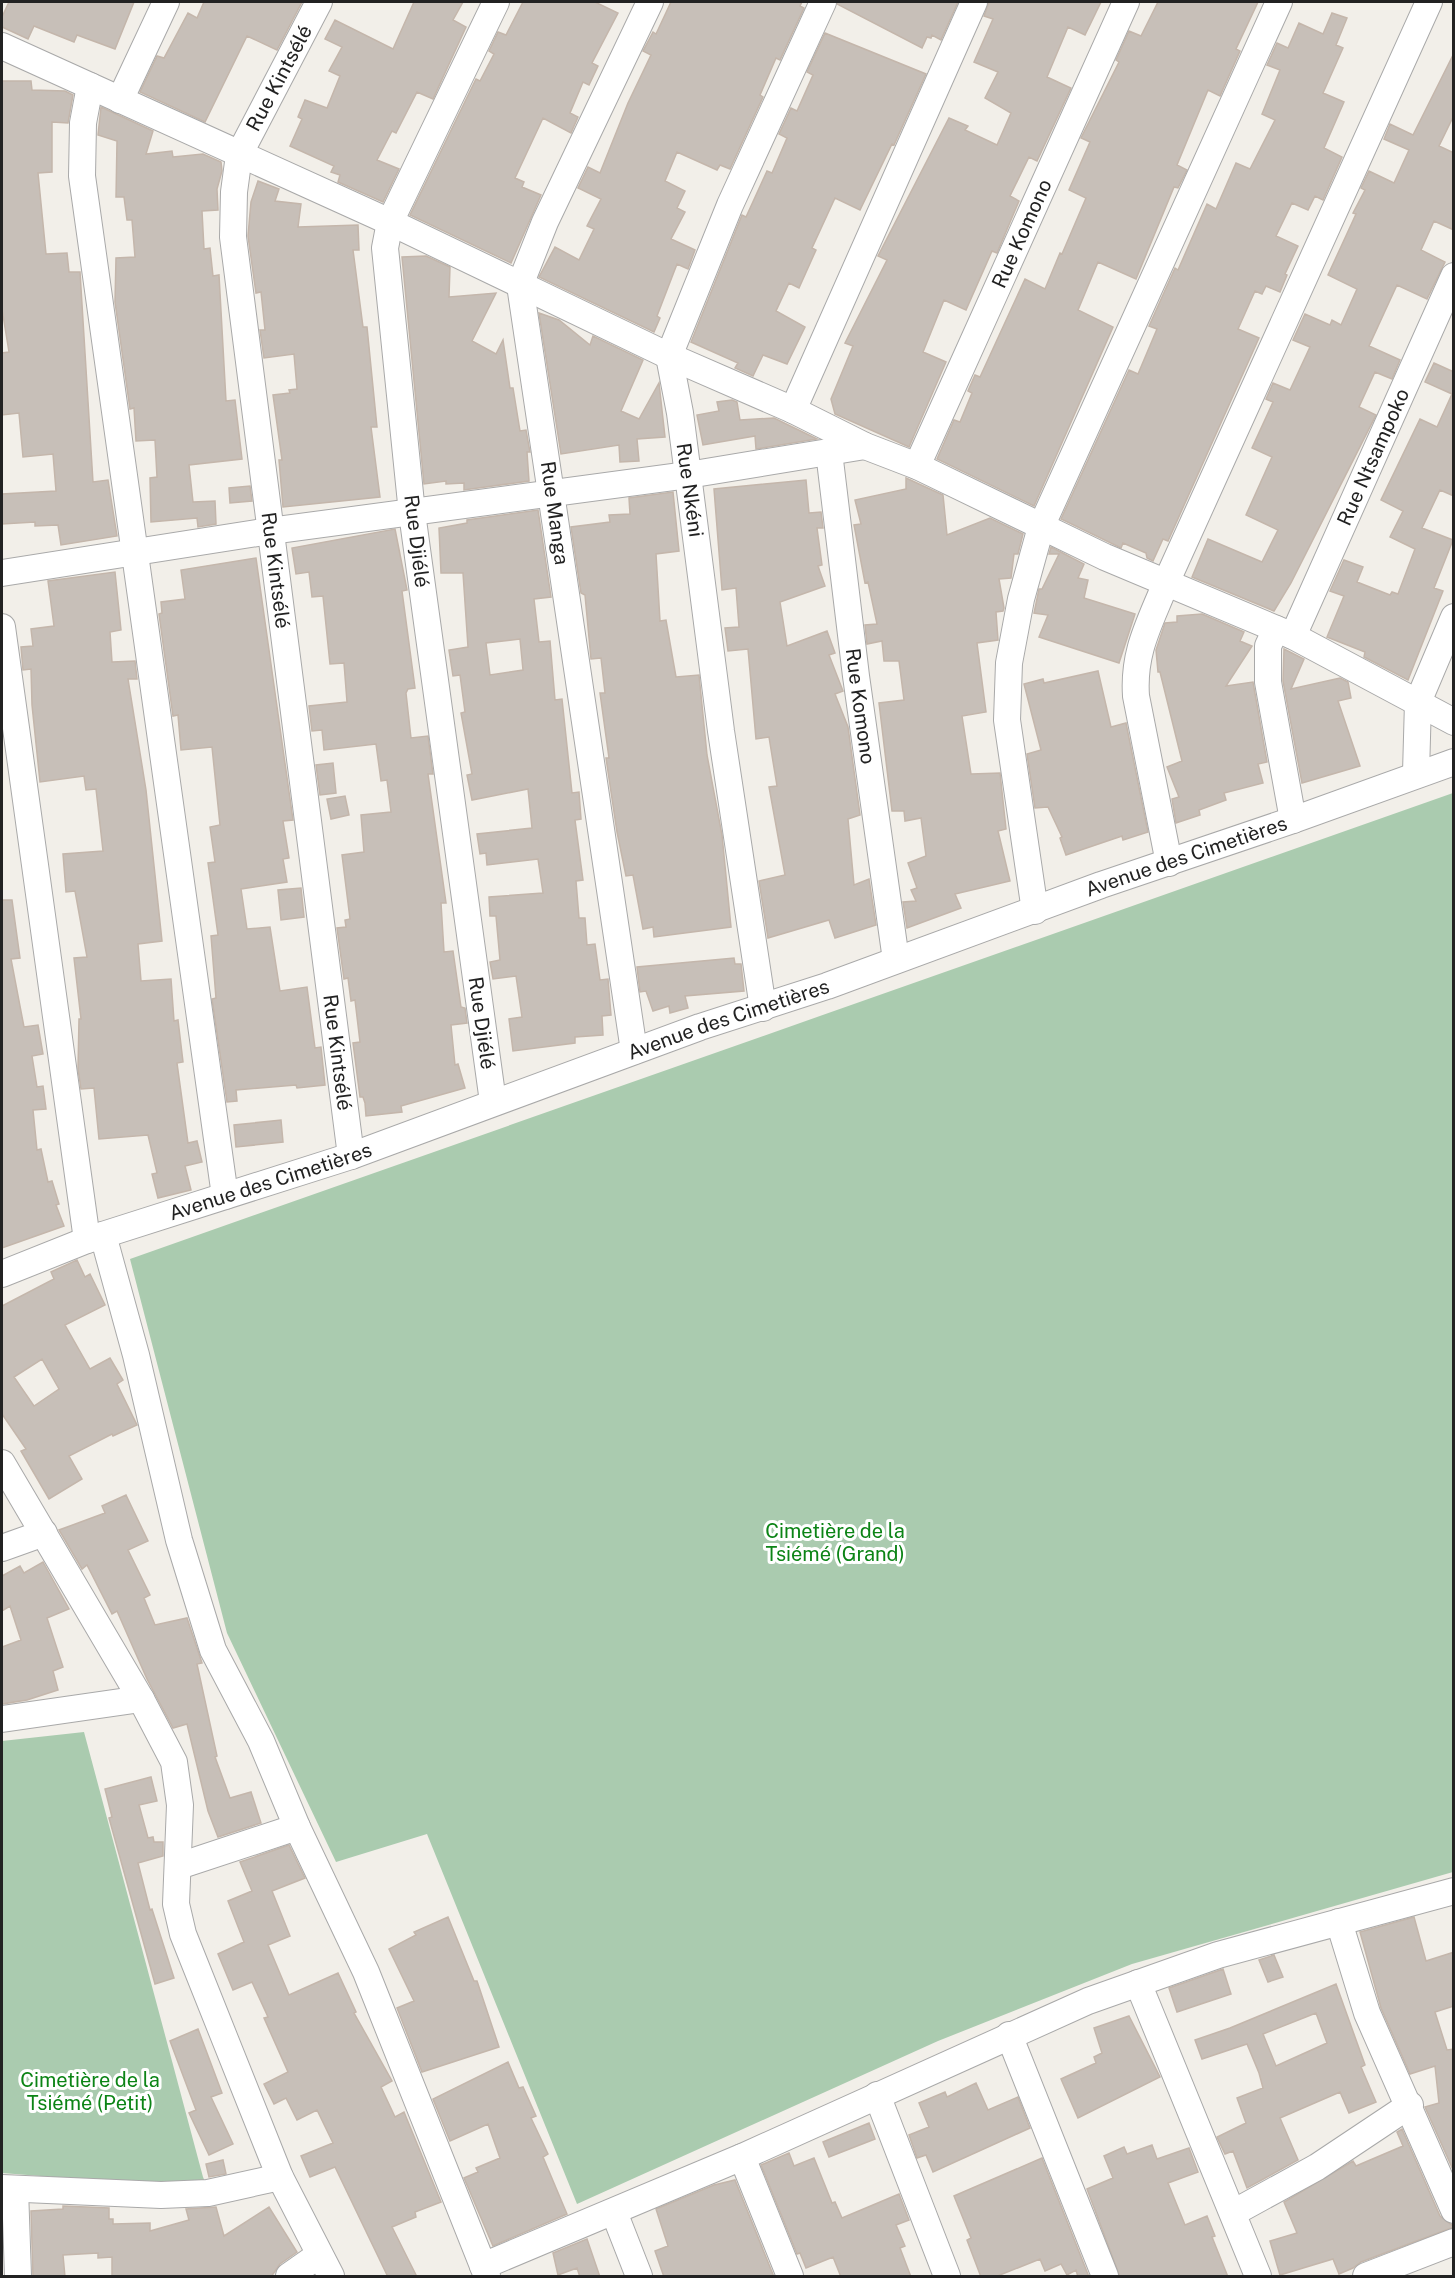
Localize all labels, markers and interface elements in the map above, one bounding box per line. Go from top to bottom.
street label: Rue Kintsélé [241,21,317,135]
street label: Rue Komono [987,175,1057,292]
street label: Rue Ntsampoko [1332,385,1414,529]
street label: Rue Nkéni [672,441,708,539]
street label: Rue Manga [536,460,574,566]
street label: Rue Djiélé [399,493,435,589]
street label: Rue Kintsélé [256,511,295,630]
street label: Rue Komono [841,647,880,766]
street label: Avenue des Cimetières [1082,811,1290,902]
street label: Avenue des Cimetières [624,974,832,1065]
street label: Rue Djiélé [464,975,500,1071]
street label: Rue Kintsélé [318,993,357,1112]
street label: Avenue des Cimetières [166,1137,375,1225]
park label: Cimetière de la Tsiémé (Grand) [765,1519,905,1566]
park label: Cimetière de la Tsiémé (Petit) [20,2068,160,2115]

